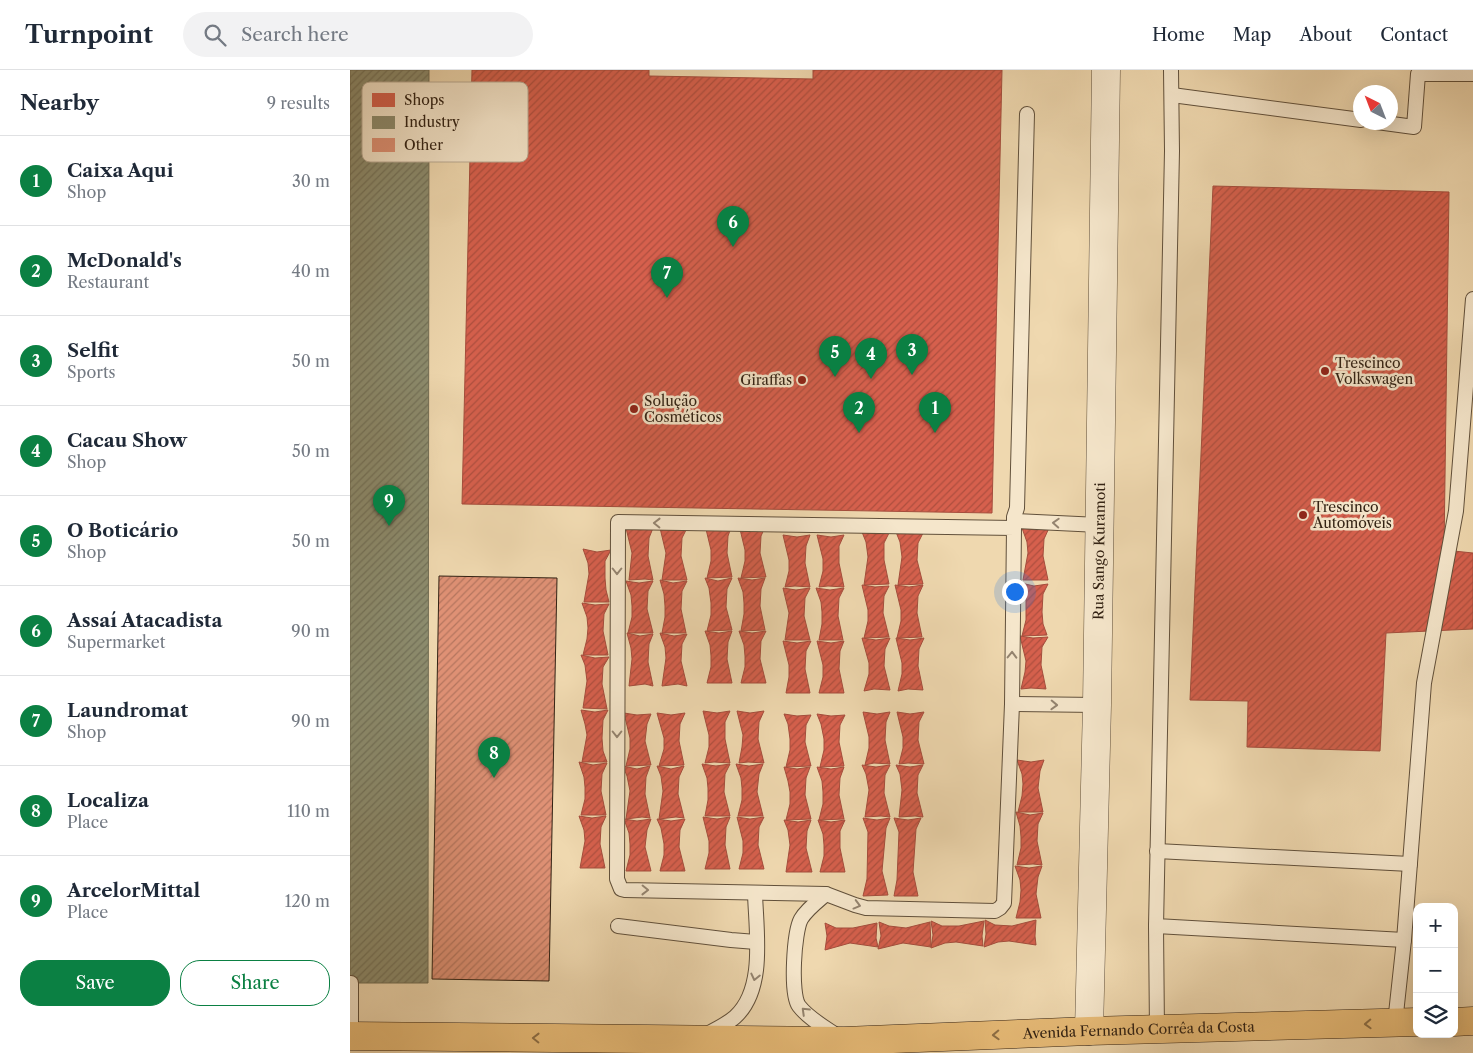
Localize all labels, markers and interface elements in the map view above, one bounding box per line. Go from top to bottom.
search box [183,12,533,57]
text: Turnpoint [25,20,153,49]
icon: search [201,21,229,49]
text: Search here [241,23,349,46]
text: Home [1152,24,1205,46]
text: Map [1233,24,1271,46]
text: About [1299,24,1352,46]
text: Contact [1380,24,1448,46]
legend [362,82,528,162]
north arrow [1353,85,1398,130]
text: Nearby [20,90,99,115]
text: Shops [404,91,444,109]
text: 9 results [267,93,330,113]
text: Industry [404,113,460,131]
text: Other [404,136,443,154]
text: Caixa Aqui [67,159,173,182]
text: 1 [32,171,40,191]
text: 30 m [292,171,330,191]
text: Shop [67,182,106,202]
pin: 6 [717,206,749,247]
text: McDonald's [67,249,182,272]
pin: 7 [651,257,683,298]
text: 2 [31,261,41,281]
text: 40 m [291,261,330,281]
text: Restaurant [67,272,149,292]
pin: 3 [896,334,928,375]
pin: 5 [819,336,851,377]
pin: 4 [855,338,887,379]
text: Selfit [67,339,119,362]
text: 3 [31,351,41,371]
text: 50 m [292,351,330,371]
place label: Trescinco Volkswagen [1334,354,1413,388]
text: Sports [67,362,116,382]
marker: Trescinco Volkswagen [1319,365,1331,377]
place label: Giraffas [740,371,792,389]
marker: Giraffas [796,374,808,386]
place label: Solução Cosméticos [644,392,722,426]
pin: 2 [843,392,875,433]
pin: 1 [919,392,951,433]
marker: Solução Cosméticos [628,403,640,415]
text: Cacau Show [67,429,187,452]
text: 4 [31,441,41,461]
text: 50 m [292,441,330,461]
text: Shop [67,452,106,472]
street label: Rua Sango Kuramoti [1089,482,1109,620]
pin: 9 [373,485,405,526]
place label: Trescinco Automóveis [1312,498,1392,532]
marker: Trescinco Automóveis [1297,509,1309,521]
one-way arrow [653,518,660,528]
one-way arrow [1052,518,1060,529]
text: O Boticário [67,519,178,542]
text: 5 [32,531,40,551]
text: 50 m [292,531,330,551]
text: Shop [67,542,106,562]
one-way arrow [612,568,622,575]
your location [1002,579,1028,605]
text: Assaí Atacadista [67,609,223,632]
text: 6 [31,621,41,641]
text: 90 m [291,621,330,641]
text: Supermarket [67,632,165,652]
one-way arrow [1007,651,1018,659]
text: Laundromat [67,699,188,722]
one-way arrow [1051,699,1059,710]
text: 7 [32,711,40,731]
text: 90 m [291,711,330,731]
text: Shop [67,722,106,742]
one-way arrow [612,730,622,738]
pin: 8 [478,737,510,778]
text: Localiza [67,789,149,812]
text: 8 [31,801,41,821]
text: 110 m [287,801,330,821]
text: Place [67,812,108,832]
text: ArcelorMittal [67,879,200,902]
one-way arrow [641,885,649,895]
text: 9 [31,891,41,911]
text: 120 m [285,891,330,911]
one-way arrow [853,900,861,910]
text: Place [67,902,108,922]
map controls [1413,903,1458,1038]
button: + [1413,903,1458,948]
button: − [1413,948,1458,993]
button: Save [20,960,170,1006]
button: Share [180,960,330,1006]
one-way arrow [750,972,760,981]
button: layers [1413,993,1458,1038]
one-way arrow [802,1008,811,1017]
street label: Avenida Fernando Corrêa da Costa [1021,1017,1256,1043]
one-way arrow [1364,1018,1372,1029]
one-way arrow [991,1030,999,1040]
one-way arrow [532,1033,540,1043]

